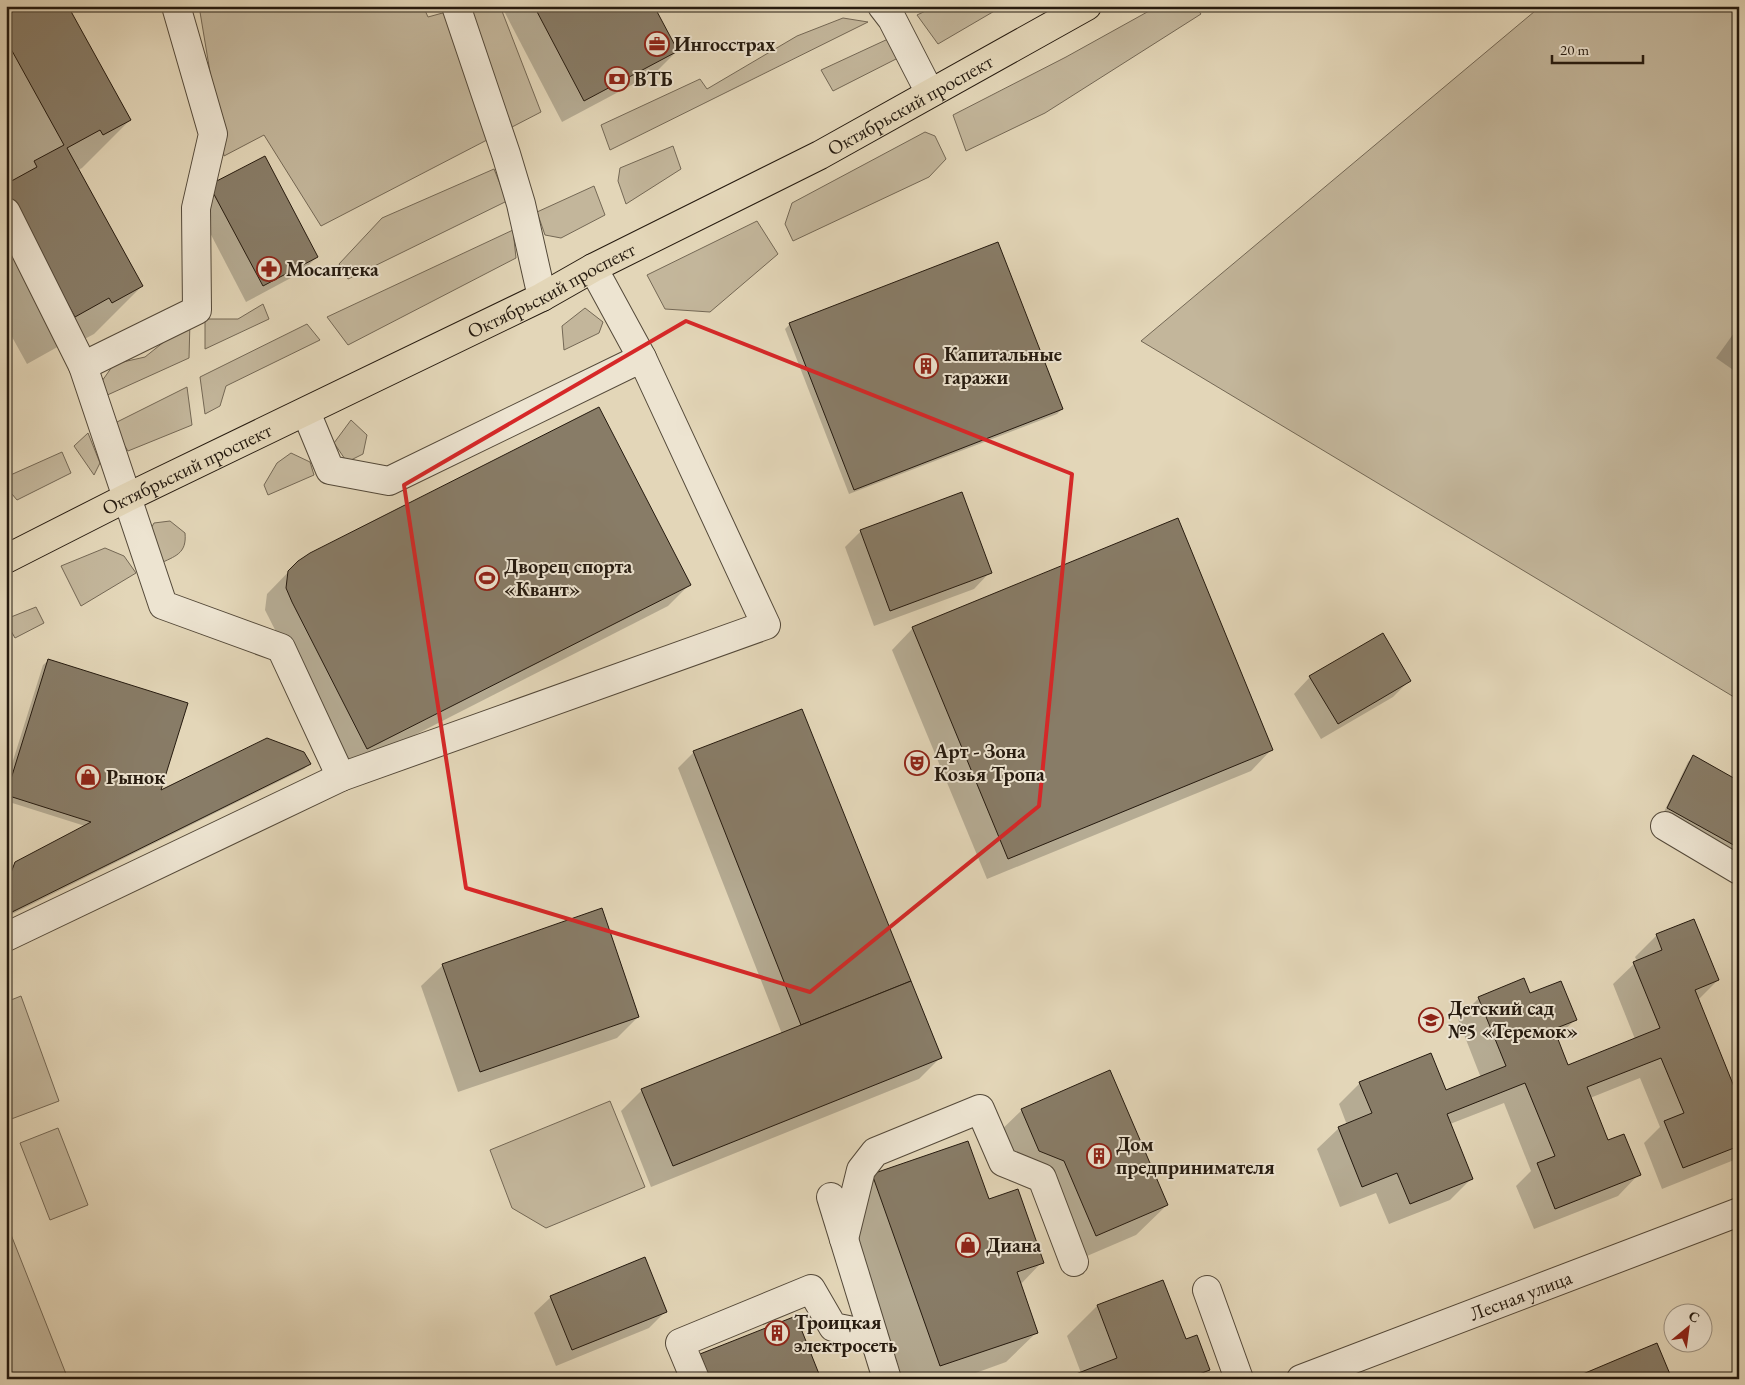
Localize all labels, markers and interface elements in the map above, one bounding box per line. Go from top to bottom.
office icon: Ингосстрах [644,31,670,57]
place label: Ингосстрах [674,31,775,57]
scale bar [1552,32,1644,64]
text: 20 m [1560,40,1589,59]
street label: Октябрьский проспект [823,48,998,161]
bank icon: ВТБ [604,66,630,92]
place label: ВТБ [634,66,673,92]
street label: Октябрьский проспект [463,236,640,344]
pharmacy icon: Мосаптека [256,256,282,282]
place label: Мосаптека [286,256,379,282]
place label: Капитальные гаражи [944,341,1062,390]
building icon: Капитальные гаражи [913,353,939,379]
street label: Октябрьский проспект [97,417,276,521]
place label: Дворец спорта «Квант» [504,553,632,602]
sports icon: Дворец спорта «Квант» [474,565,500,591]
place label: Арт - Зона Козья Тропа [933,738,1045,787]
theatre icon: Арт - Зона Козья Тропа [904,750,930,776]
shop icon: Рынок [75,764,101,790]
place label: Рынок [106,764,165,790]
place label: Детский сад №5 «Теремок» [1448,995,1578,1044]
school or university icon: Детский сад №5 «Теремок» [1418,1007,1444,1033]
place label: Дом предпринимателя [1116,1131,1275,1180]
building icon: Дом предпринимателя [1086,1143,1112,1169]
shop icon: Диана [955,1232,981,1258]
place label: Диана [986,1232,1041,1258]
street label: Лесная улица [1466,1264,1576,1327]
north arrow [1662,1302,1712,1352]
text: С [1686,1306,1703,1327]
place label: Троицкая электросеть [794,1309,897,1358]
building icon: Троицкая электросеть [764,1320,790,1346]

